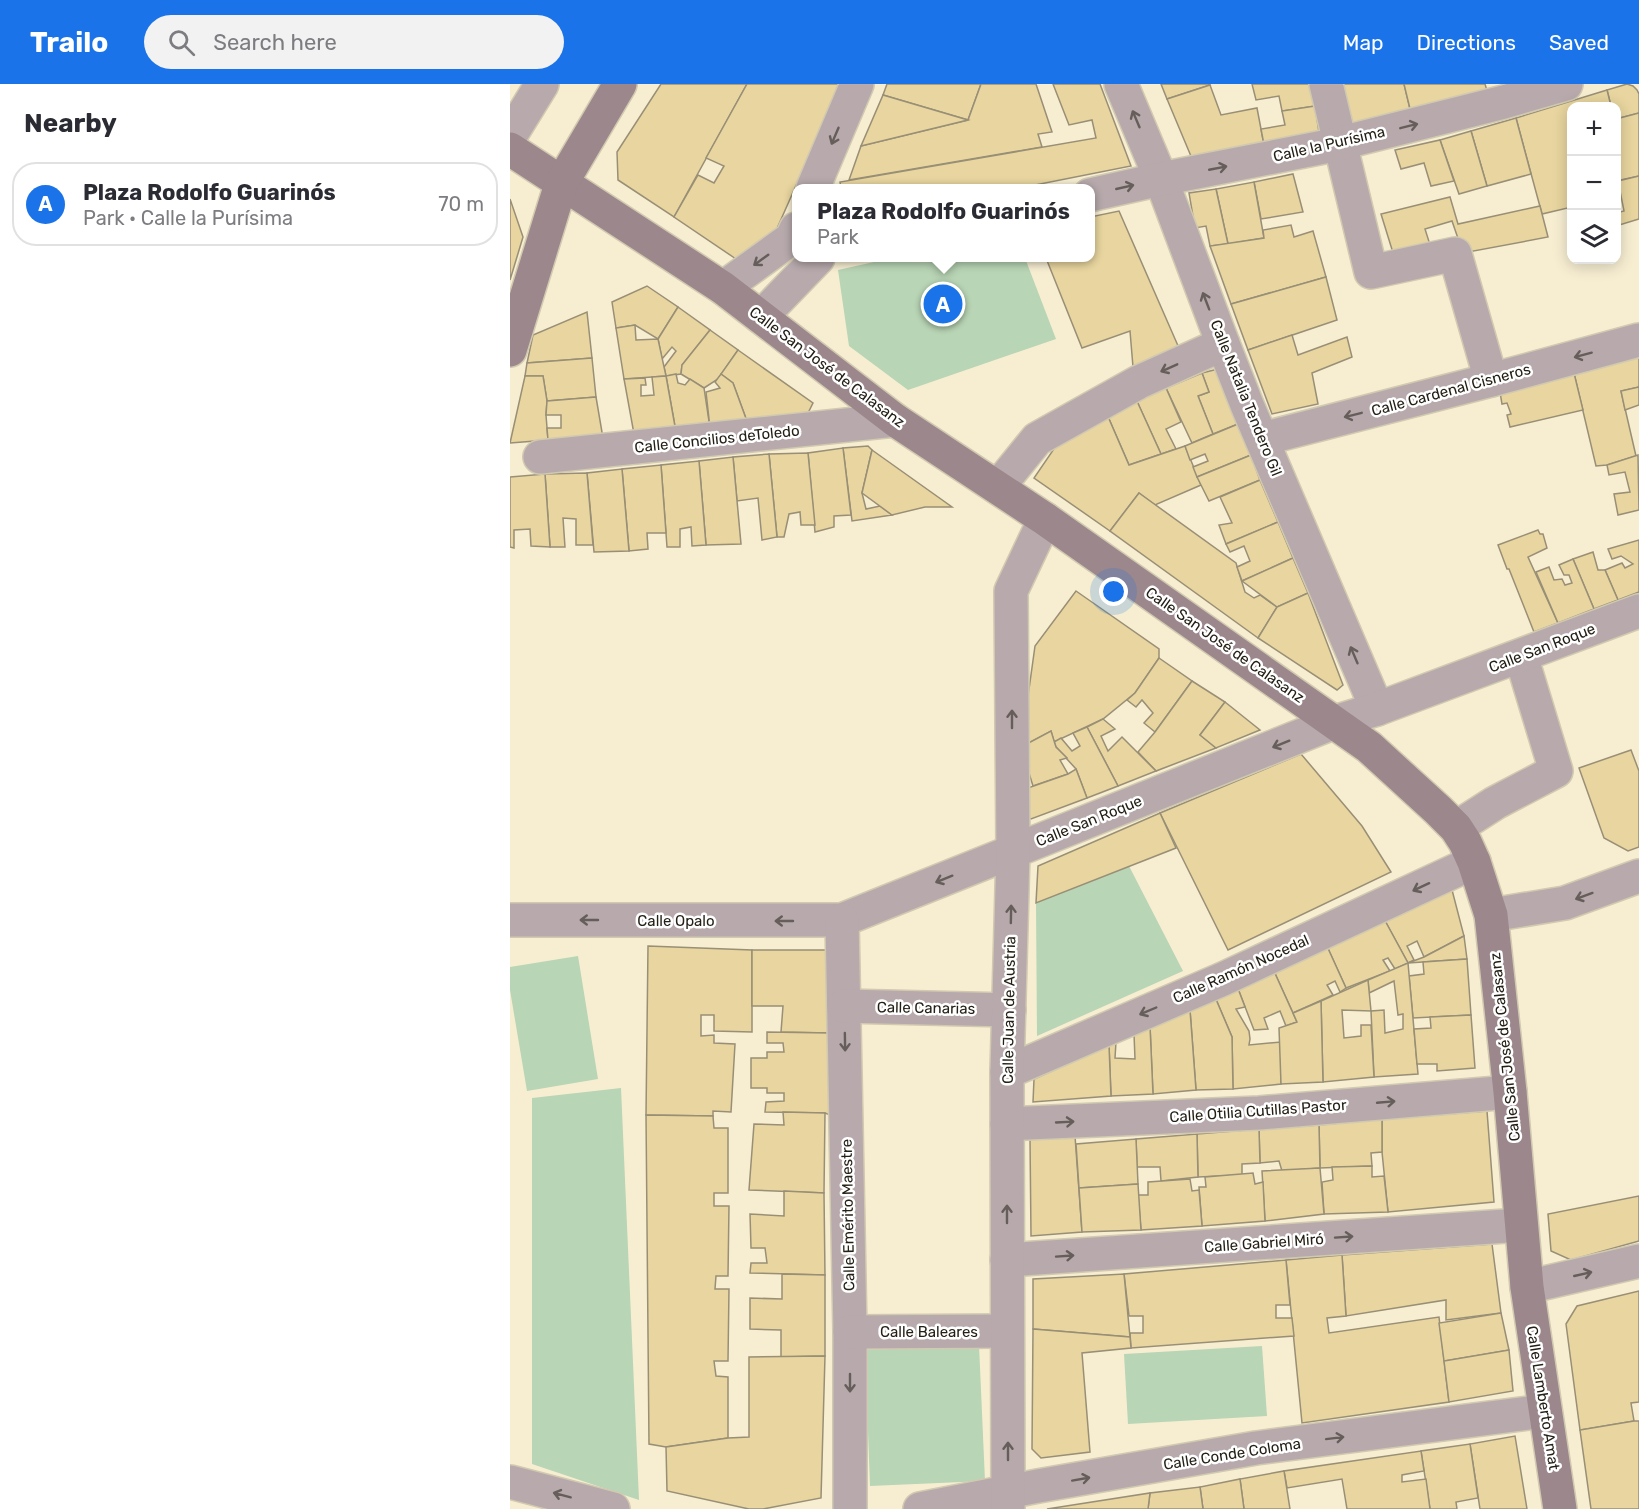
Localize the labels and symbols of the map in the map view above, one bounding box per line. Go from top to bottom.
one-way arrow [1130,111,1141,129]
one-way arrow [1399,120,1418,131]
street label: Calle la Purísima [1271,122,1387,166]
one-way arrow [829,127,840,145]
one-way arrow [1208,162,1228,173]
one-way arrow [1116,181,1135,193]
one-way arrow [754,254,770,266]
pin: A [924,282,962,326]
one-way arrow [1200,292,1211,311]
street label: Calle San José de Calasanz [746,303,908,431]
street label: Calle Natalia Tendero Gil [1206,317,1286,479]
one-way arrow [1573,350,1592,362]
street label: Calle Cardenal Cisneros [1369,360,1533,420]
one-way arrow [1161,363,1179,374]
one-way arrow [1344,410,1363,422]
street label: Calle Concilios deToledo [634,421,800,457]
your location [1099,577,1128,606]
street label: Calle San José de Calasanz [1142,583,1308,707]
street label: Calle San Roque [1486,619,1598,677]
one-way arrow [1348,647,1359,665]
one-way arrow [1006,709,1018,729]
one-way arrow [1272,739,1290,750]
street label: Calle San Roque [1033,792,1145,850]
one-way arrow [935,874,954,885]
one-way arrow [1412,882,1430,893]
one-way arrow [1575,892,1594,903]
one-way arrow [1005,904,1017,924]
street label: Calle Opalo [637,912,715,930]
one-way arrow [579,914,599,926]
one-way arrow [774,915,794,927]
street label: Calle Ramón Nocedal [1170,931,1312,1007]
street label: Calle Juan de Austria [999,936,1019,1084]
street label: Calle San José de Calasanz [1486,951,1524,1142]
street label: Calle Canarias [877,998,976,1018]
one-way arrow [1139,1006,1157,1017]
one-way arrow [839,1031,850,1051]
street label: Calle Otilia Cutillas Pastor [1169,1096,1347,1126]
one-way arrow [1375,1097,1395,1108]
one-way arrow [1055,1116,1075,1127]
street label: Calle Emérito Maestre [838,1139,858,1291]
one-way arrow [1001,1204,1013,1224]
street label: Calle Gabriel Miró [1204,1230,1324,1256]
one-way arrow [1333,1231,1353,1242]
one-way arrow [1055,1250,1075,1261]
one-way arrow [1573,1268,1592,1280]
street label: Calle Baleares [880,1323,978,1341]
street label: Calle Lamberto Amat [1523,1325,1563,1472]
one-way arrow [844,1373,856,1393]
one-way arrow [1325,1433,1345,1444]
street label: Calle Conde Coloma [1162,1434,1302,1474]
one-way arrow [1002,1441,1014,1461]
one-way arrow [1070,1473,1090,1484]
one-way arrow [553,1489,572,1501]

